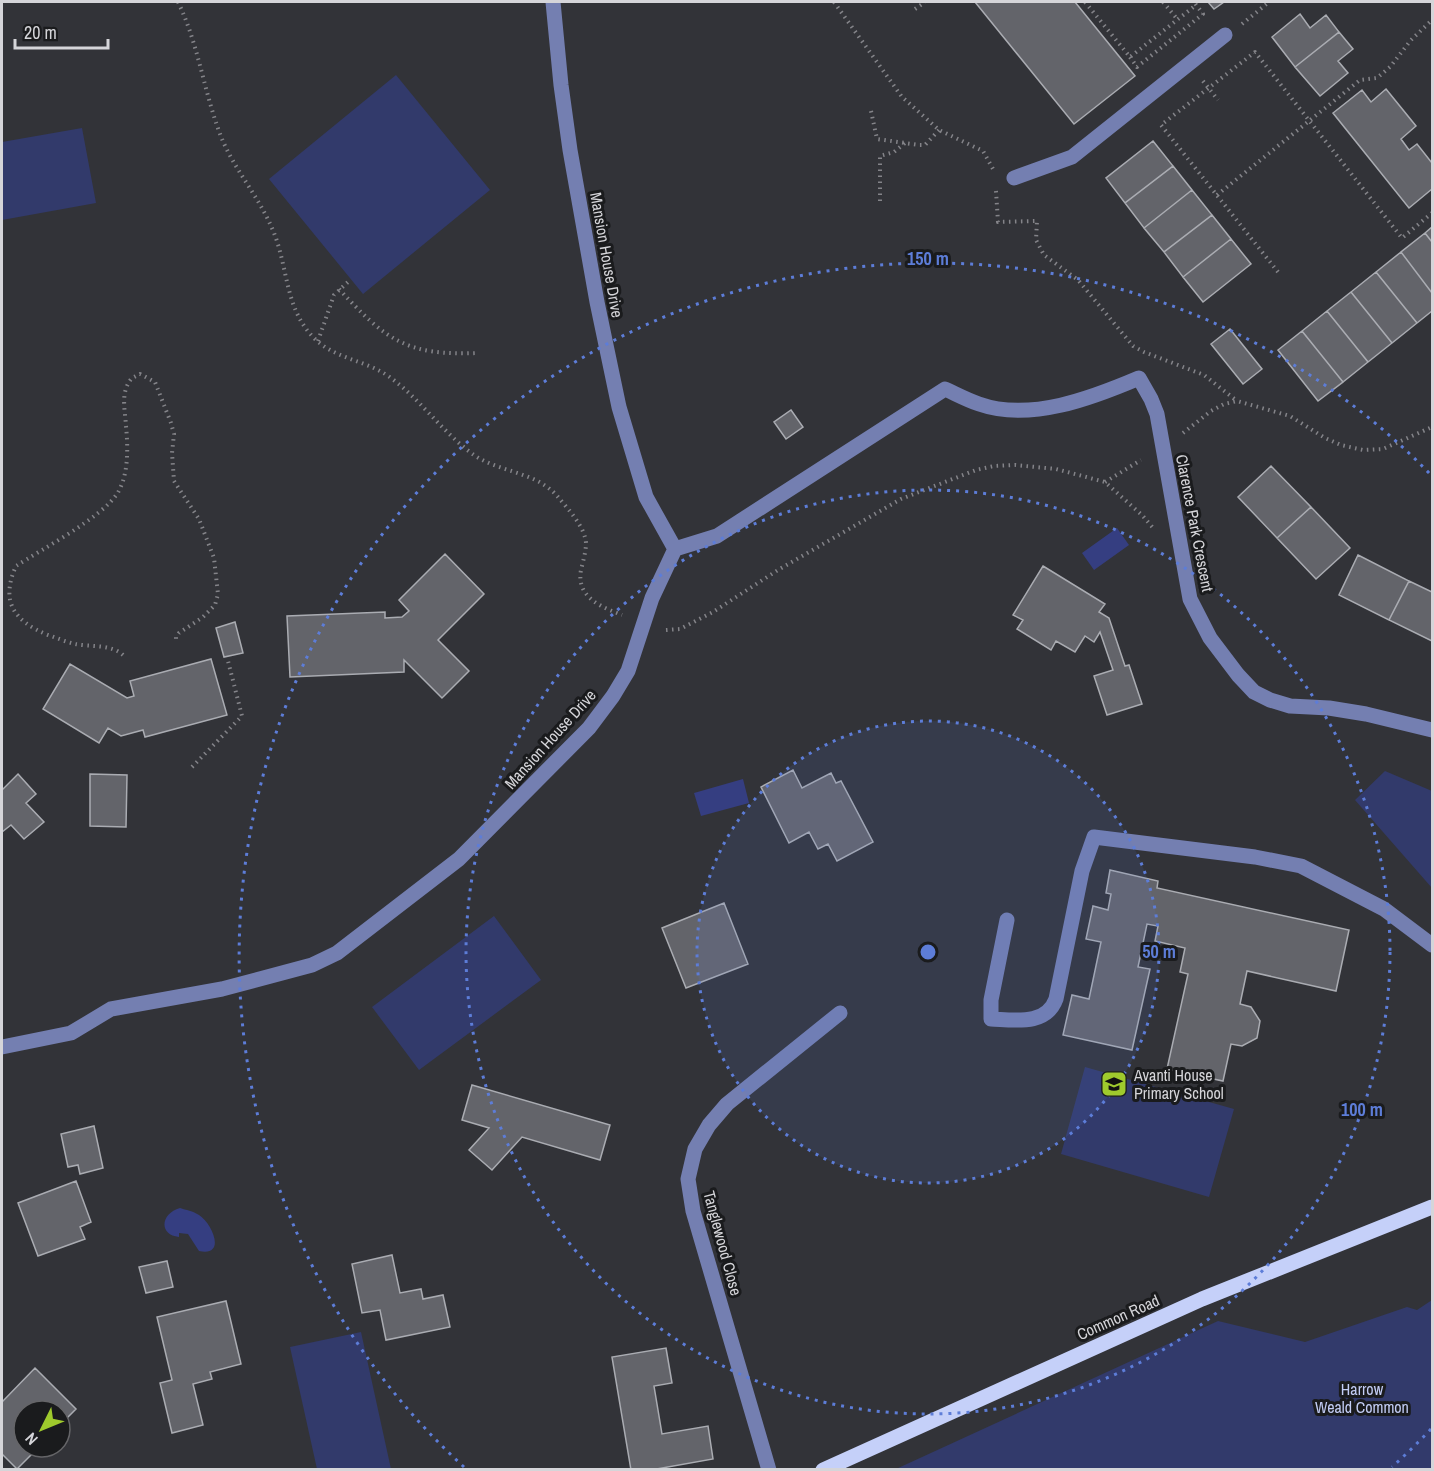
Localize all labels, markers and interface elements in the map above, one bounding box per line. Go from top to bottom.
scale bar [15,12,108,50]
text: 20 m [24,20,57,45]
street label: Mansion House Drive [585,191,629,319]
text: 150 m [907,246,949,271]
street label: Clarence Park Crescent [1171,453,1219,594]
street label: Mansion House Drive [499,684,601,794]
text: 50 m [1142,939,1176,964]
centre of rings [918,942,938,962]
place label: Avanti House Primary School [1133,1064,1224,1104]
school or university icon: Avanti House Primary School [1099,1069,1129,1099]
text: 100 m [1341,1097,1383,1122]
street label: Tanglewood Close [698,1188,748,1298]
street label: Common Road [1073,1289,1163,1345]
park label: Harrow Weald Common [1315,1378,1409,1418]
north arrow [12,1399,72,1459]
text: N [20,1428,42,1450]

